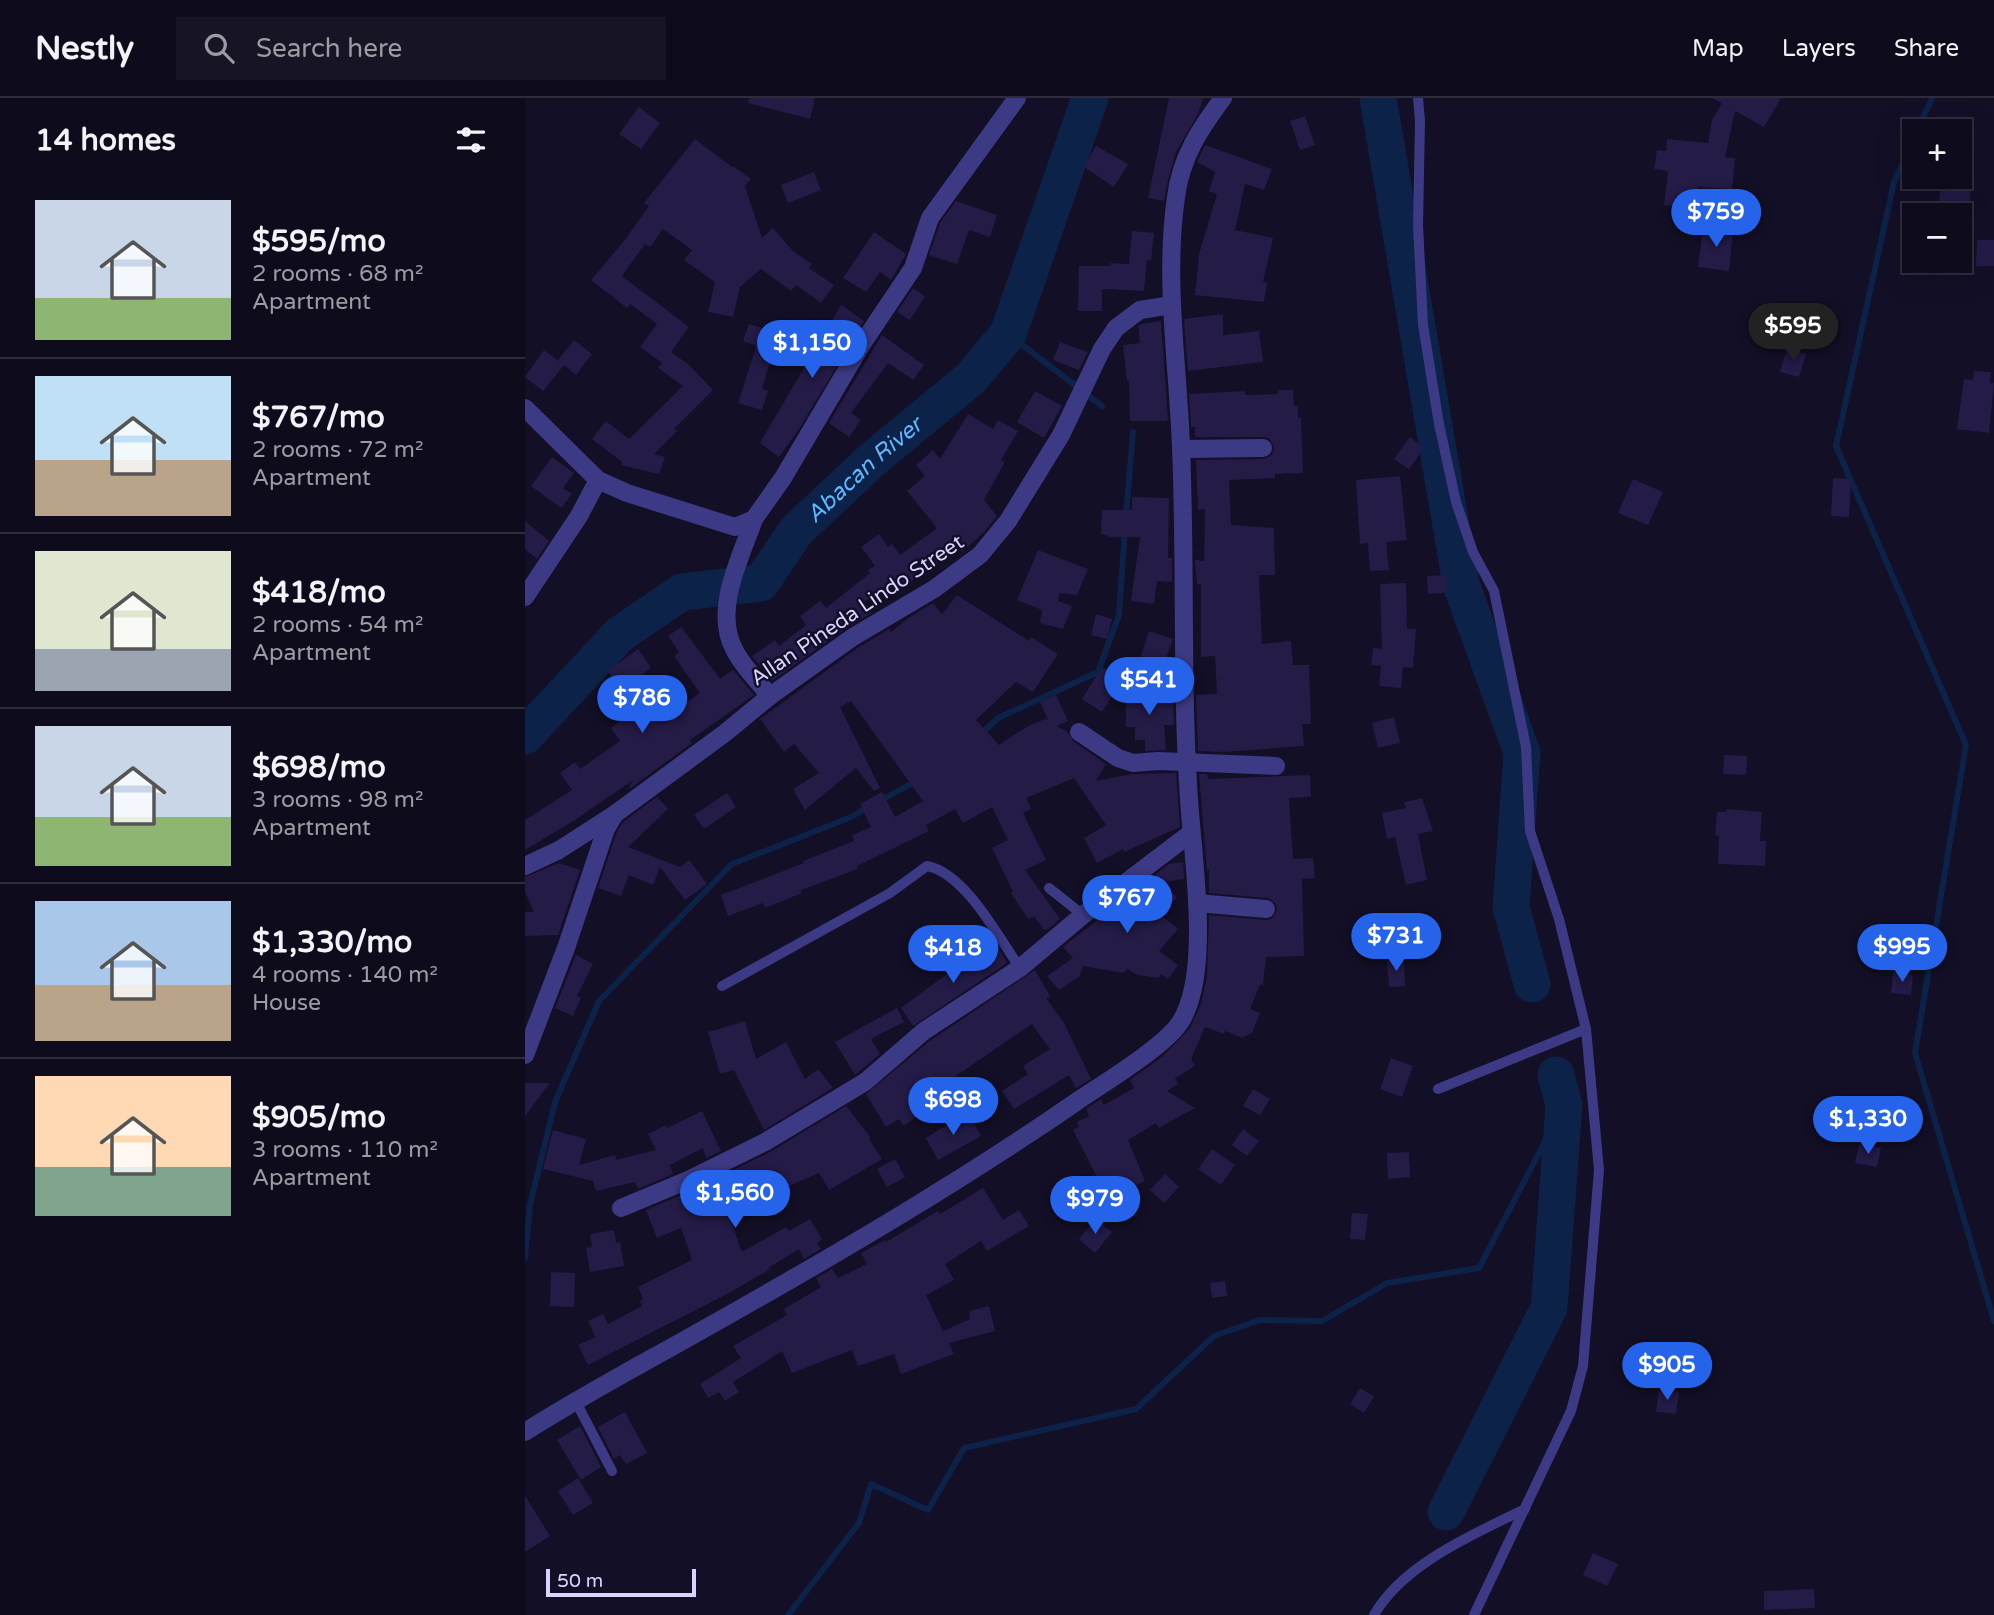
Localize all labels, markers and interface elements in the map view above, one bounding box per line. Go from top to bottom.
search box [176,17,666,80]
text: Nestly [35,29,134,68]
icon: search [200,29,238,67]
text: Search here [256,33,402,64]
text: Map [1692,34,1744,63]
text: Layers [1782,34,1856,63]
text: Share [1894,34,1959,63]
map controls [1902,119,1972,273]
button: + [1902,119,1972,189]
icon: filters [452,121,490,159]
text: 14 homes [35,122,176,159]
pin: $759 [1675,190,1757,249]
text: $759 [1687,198,1745,226]
button: − [1902,203,1972,273]
text: $595/mo [252,223,386,260]
icon: home [91,228,175,312]
text: 2 rooms · 68 m² [252,260,423,288]
text: Apartment [252,288,371,316]
pin: $595 [1752,303,1834,363]
text: $595 [1764,312,1822,340]
pin: $1,150 [755,320,869,380]
text: $1,150 [773,329,851,357]
text: $767/mo [252,399,385,436]
icon: home [91,404,175,488]
water label: Abacan River [801,409,930,529]
text: 2 rooms · 72 m² [252,436,423,464]
text: Apartment [252,464,371,492]
street label: Allan Pineda Lindo Street [746,530,969,691]
text: $418/mo [252,574,386,611]
icon: home [91,579,175,663]
text: 2 rooms · 54 m² [252,611,423,639]
text: Apartment [252,639,371,667]
pin: $541 [1108,658,1190,717]
text: $541 [1120,666,1178,694]
pin: $786 [601,676,683,735]
text: $786 [613,684,671,712]
text: $698/mo [252,749,386,786]
icon: home [91,754,175,838]
text: 3 rooms · 98 m² [252,786,423,814]
text: Apartment [252,814,371,842]
pin: $767 [1086,876,1168,935]
text: $767 [1098,884,1156,912]
pin: $731 [1355,914,1437,973]
text: $731 [1367,922,1425,950]
text: $1,330/mo [252,924,412,961]
pin: $995 [1861,924,1943,984]
pin: $418 [912,926,994,985]
icon: home [91,929,175,1013]
text: $995 [1873,933,1931,961]
text: $418 [924,934,982,962]
text: 4 rooms · 140 m² [252,961,438,989]
text: House [252,989,321,1017]
pin: $698 [912,1077,994,1137]
text: $698 [924,1086,982,1114]
pin: $1,330 [1811,1096,1925,1156]
text: $905/mo [252,1099,386,1136]
icon: home [91,1104,175,1188]
text: $1,330 [1829,1105,1907,1133]
text: 3 rooms · 110 m² [252,1136,438,1164]
text: Apartment [252,1164,371,1192]
pin: $1,560 [678,1170,792,1230]
pin: $979 [1054,1176,1136,1236]
text: $1,560 [696,1179,774,1207]
text: $979 [1066,1185,1124,1213]
pin: $905 [1626,1342,1708,1402]
text: $905 [1638,1351,1696,1379]
scale bar [546,1566,697,1598]
text: 50 m [557,1570,603,1592]

